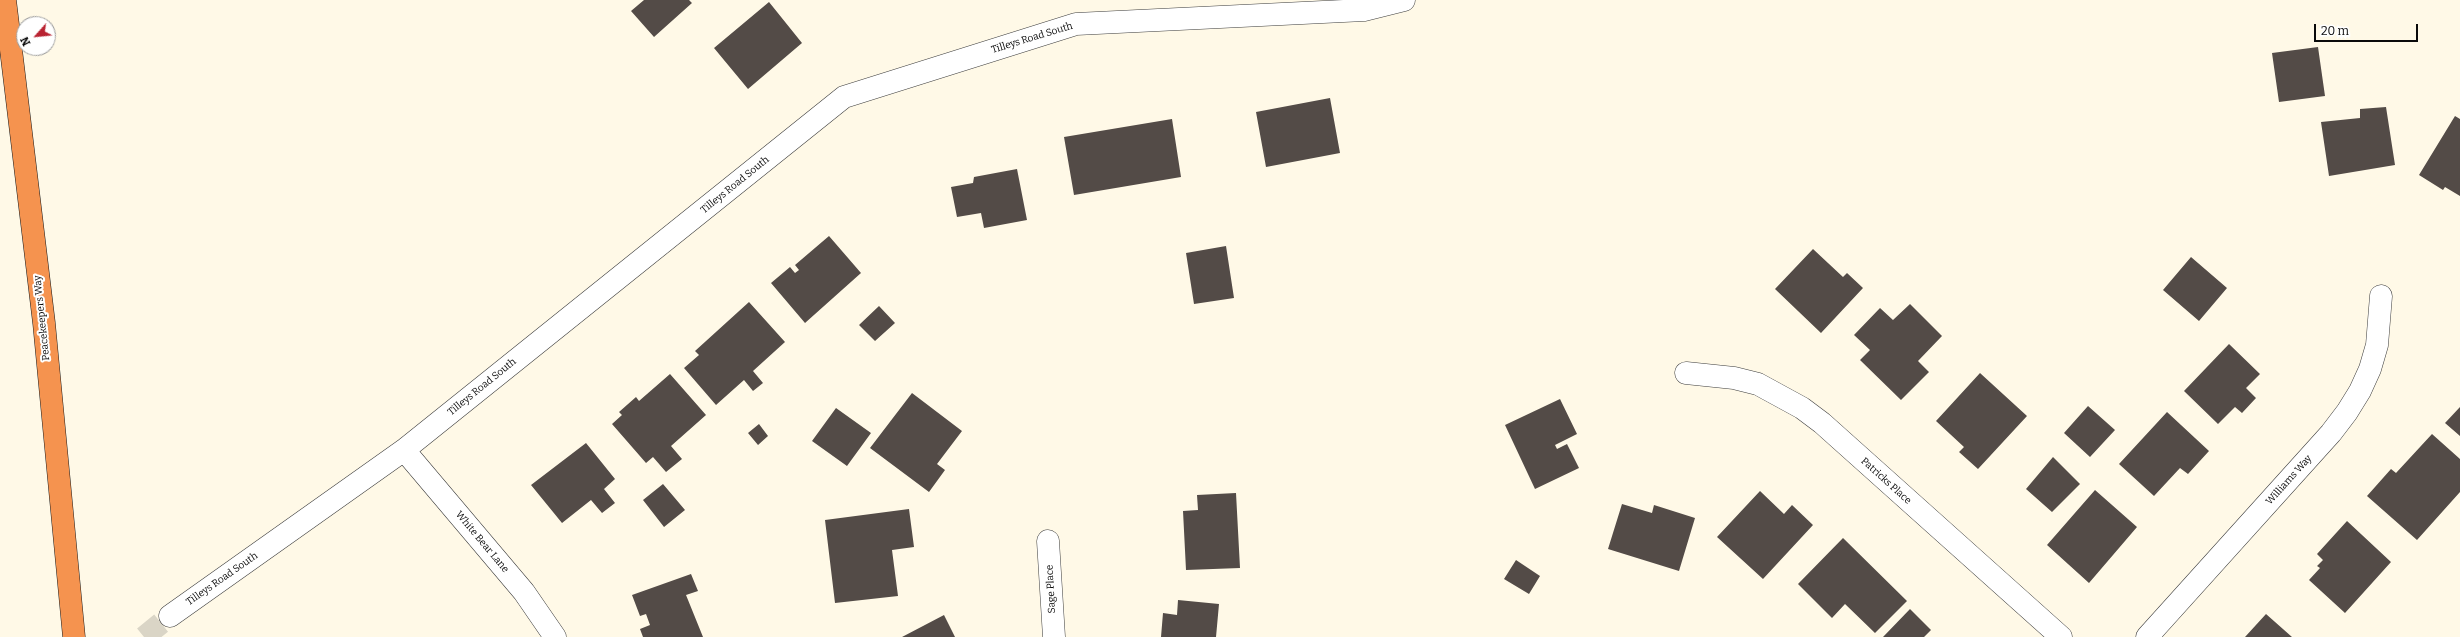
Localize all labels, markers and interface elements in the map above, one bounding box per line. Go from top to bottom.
north arrow [16,16,56,56]
scale bar [2316,16,2420,42]
street label: Tilleys Road South [990,20,1074,56]
text: 20 m [2321,24,2349,38]
text: N [18,34,33,48]
street label: Tilleys Road South [698,154,772,216]
street label: Peacekeepers Way [32,275,52,361]
street label: Tilleys Road South [445,356,519,418]
street label: Williams Way [2263,453,2315,507]
street label: Patricks Place [1858,455,1914,507]
street label: White Bear Lane [453,509,511,575]
street label: Tilleys Road South [184,550,260,608]
street label: Sage Place [1044,564,1058,614]

